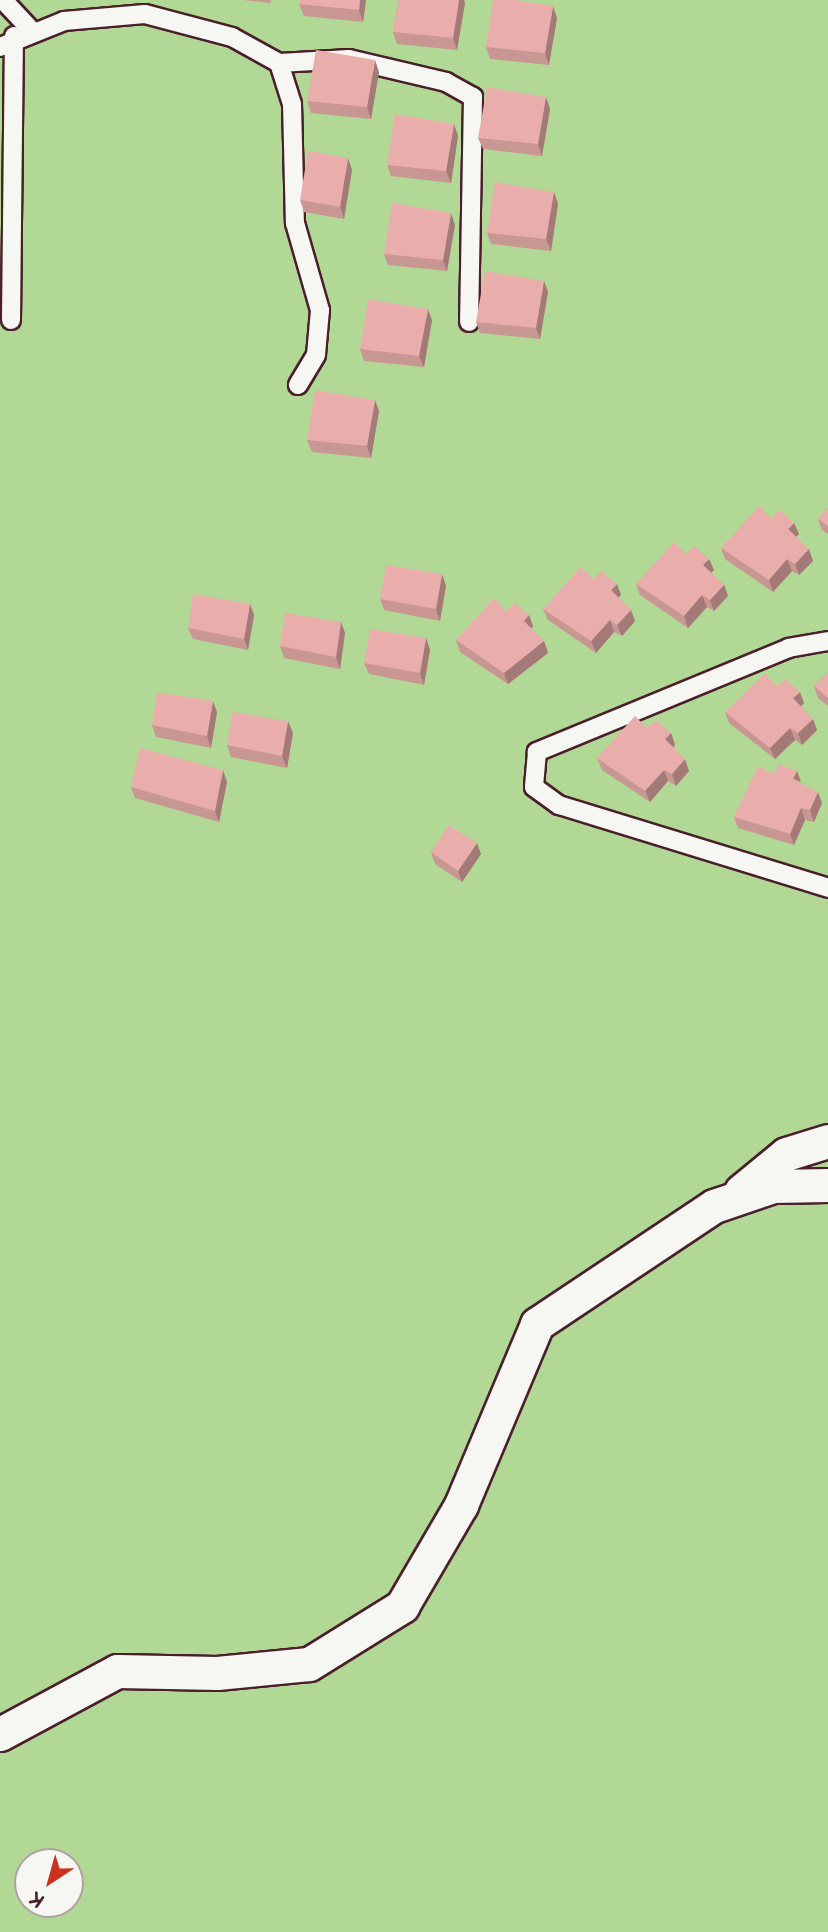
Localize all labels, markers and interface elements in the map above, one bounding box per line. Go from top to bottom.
north arrow [14,1848,84,1918]
text: K [26,1886,50,1912]

